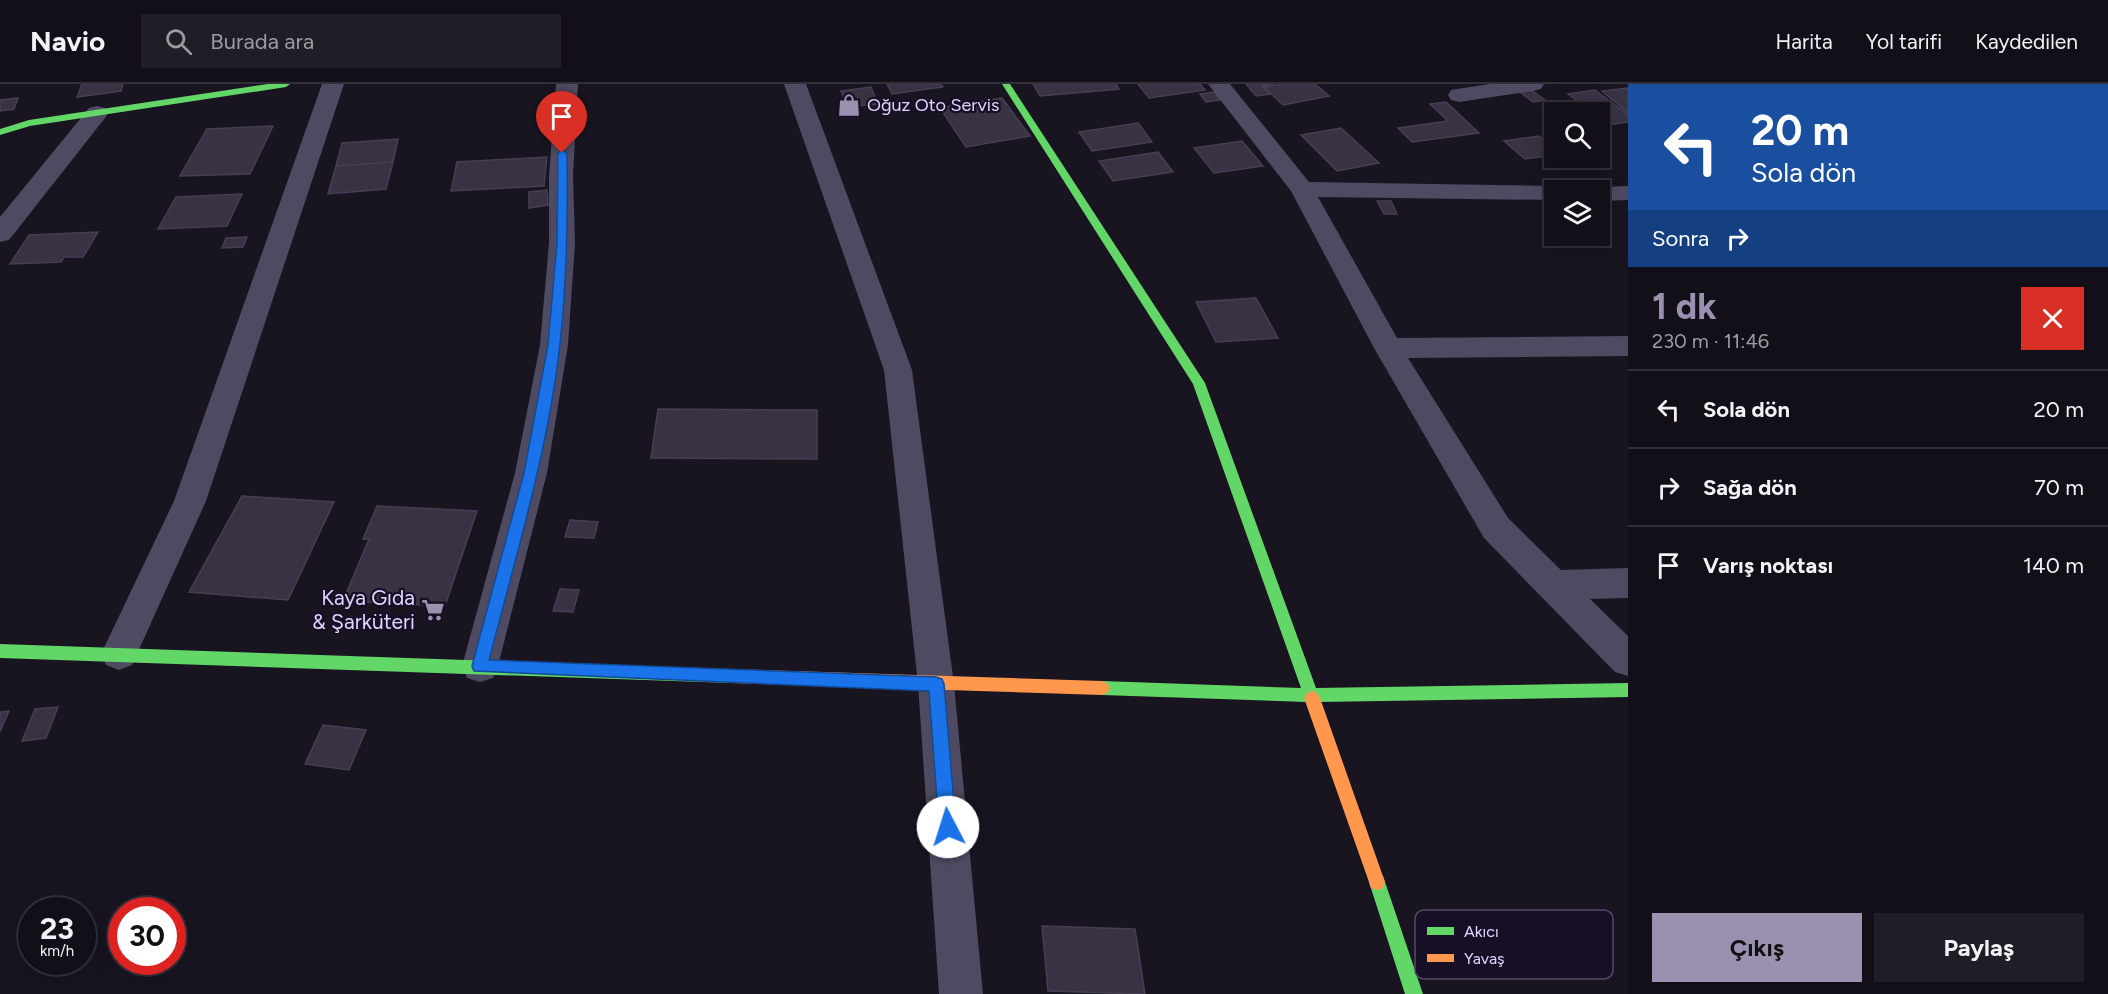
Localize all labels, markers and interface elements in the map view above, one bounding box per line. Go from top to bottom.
search box [141,14,561,68]
text: Navio [30,24,105,58]
icon: search [162,25,195,58]
text: Burada ara [210,28,314,55]
text: Harita [1776,29,1833,54]
text: Yol tarifi [1866,29,1942,54]
text: Kaydedilen [1975,29,2078,54]
pin [536,91,587,153]
shop icon: Oğuz Oto Servis [836,92,862,118]
place label: Oğuz Oto Servis [867,94,999,116]
icon: arrive [545,100,578,133]
map controls [1544,102,1610,246]
button: search [1544,102,1610,168]
text: 20 m [1751,105,1849,156]
icon: left [1652,108,1730,186]
text: Sola dön [1751,156,1856,189]
button: layers [1544,180,1610,246]
icon: right [1721,222,1754,255]
text: Sonra [1652,225,1709,252]
text: 1 dk [1652,285,1717,328]
button: close [2021,287,2084,350]
text: 230 m · 11:46 [1652,329,1769,353]
icon: left [1652,393,1685,426]
text: Sola dön [1703,396,1790,423]
text: 20 m [2033,396,2084,423]
icon: right [1652,471,1685,504]
text: Sağa dön [1703,474,1797,501]
text: 70 m [2034,474,2084,501]
icon: arrive [1652,549,1685,582]
text: Varış noktası [1703,552,1833,579]
text: 140 m [2023,552,2084,579]
place label: Kaya Gıda & Şarküteri [312,585,415,634]
supermarket icon: Kaya Gıda & Şarküteri [420,597,446,623]
position arrow [916,795,980,859]
speed limit sign: 30 [108,897,186,975]
text: 23 [40,910,74,947]
legend [1415,910,1613,979]
button: Çıkış [1652,913,1862,982]
button: Paylaş [1874,913,2084,982]
text: Akıcı [1464,922,1499,941]
text: km/h [40,942,74,960]
text: Yavaş [1464,949,1505,968]

